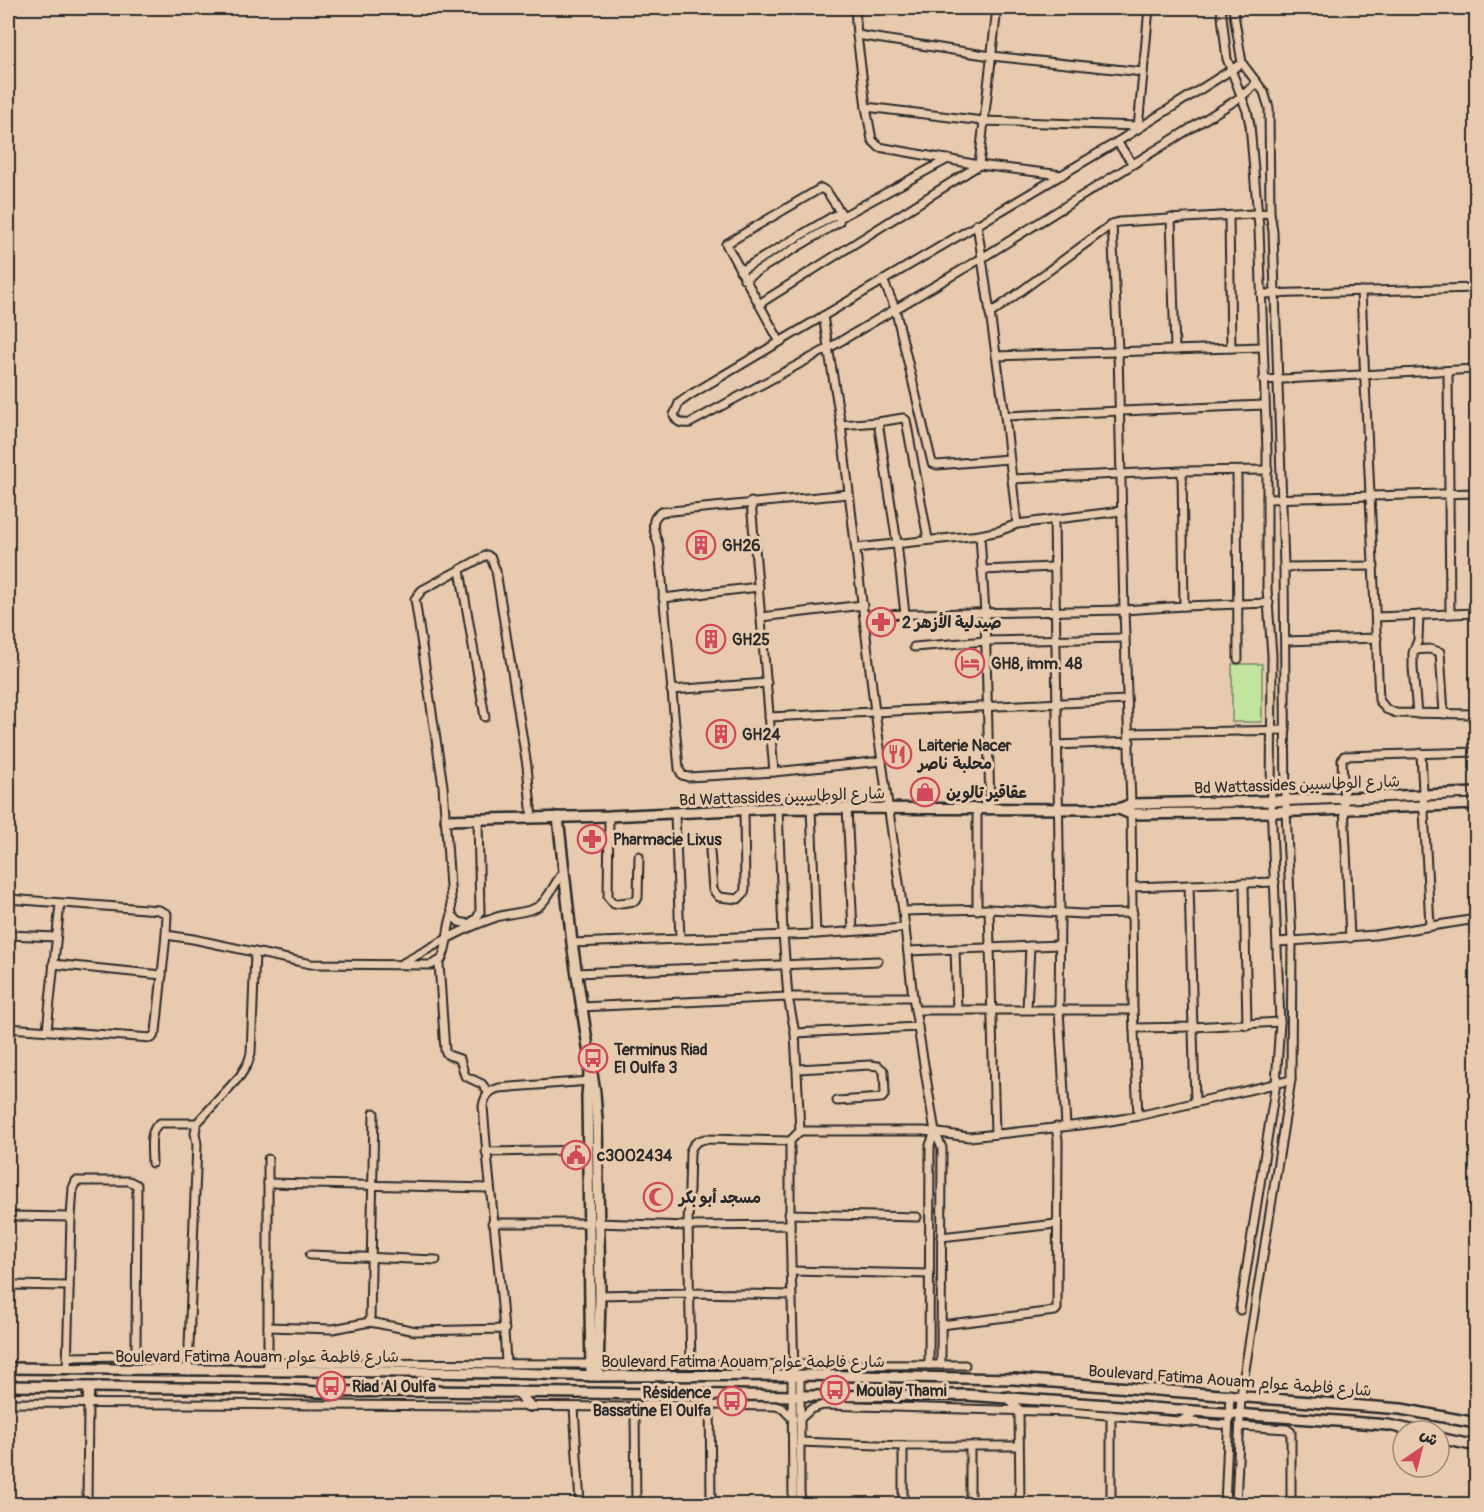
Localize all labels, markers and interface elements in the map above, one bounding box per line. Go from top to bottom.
building icon: GH26 [685,529,717,561]
place label: GH26 [722,536,761,556]
pharmacy icon: صيدلية الأزهر 2 [865,606,897,638]
place label: صيدلية الأزهر 2 [902,611,1002,633]
building icon: GH25 [695,623,727,655]
place label: GH25 [732,630,770,650]
hotel icon: GH8, imm. 48 [954,647,986,679]
place label: GH8, imm. 48 [991,654,1082,674]
building icon: GH24 [705,718,737,750]
place label: GH24 [742,725,781,745]
place label: Laiterie Nacer محلبة ناصر [916,736,1012,774]
restaurant icon: Laiterie Nacer محلبة ناصر [881,738,913,770]
street label: Bd Wattassides شارع الوطاسيين [1194,771,1400,800]
shop icon: عقاقير تالوين [909,776,941,808]
street label: Bd Wattassides شارع الوطاسيين [679,783,885,812]
place label: عقاقير تالوين [946,783,1027,804]
pharmacy icon: Pharmacie Lixus [576,823,608,855]
place label: Pharmacie Lixus [613,830,722,850]
place label: Terminus Riad El Oulfa 3 [613,1040,708,1078]
bus stop icon: Terminus Riad El Oulfa 3 [577,1042,609,1074]
public building icon: c3002434 [560,1139,592,1171]
place label: c3002434 [596,1146,673,1166]
mosque icon: مسجد أبو بكر [642,1181,674,1213]
place label: مسجد أبو بكر [677,1187,761,1208]
street label: Boulevard Fatima Aouam شارع فاطمة عوام [115,1347,399,1369]
street label: Boulevard Fatima Aouam شارع فاطمة عوام [601,1352,885,1374]
street label: Boulevard Fatima Aouam شارع فاطمة عوام [1088,1361,1372,1403]
bus stop icon: Riad Al Oulfa [315,1370,347,1402]
bus stop icon: Moulay Thami [819,1374,851,1406]
place label: Riad Al Oulfa [352,1377,436,1397]
place label: Moulay Thami [856,1381,947,1401]
place label: Résidence Bassatine El Oulfa [593,1383,712,1421]
bus stop icon: Résidence Bassatine El Oulfa [716,1385,748,1417]
north arrow [1391,1419,1451,1479]
text: ش [1416,1424,1442,1451]

